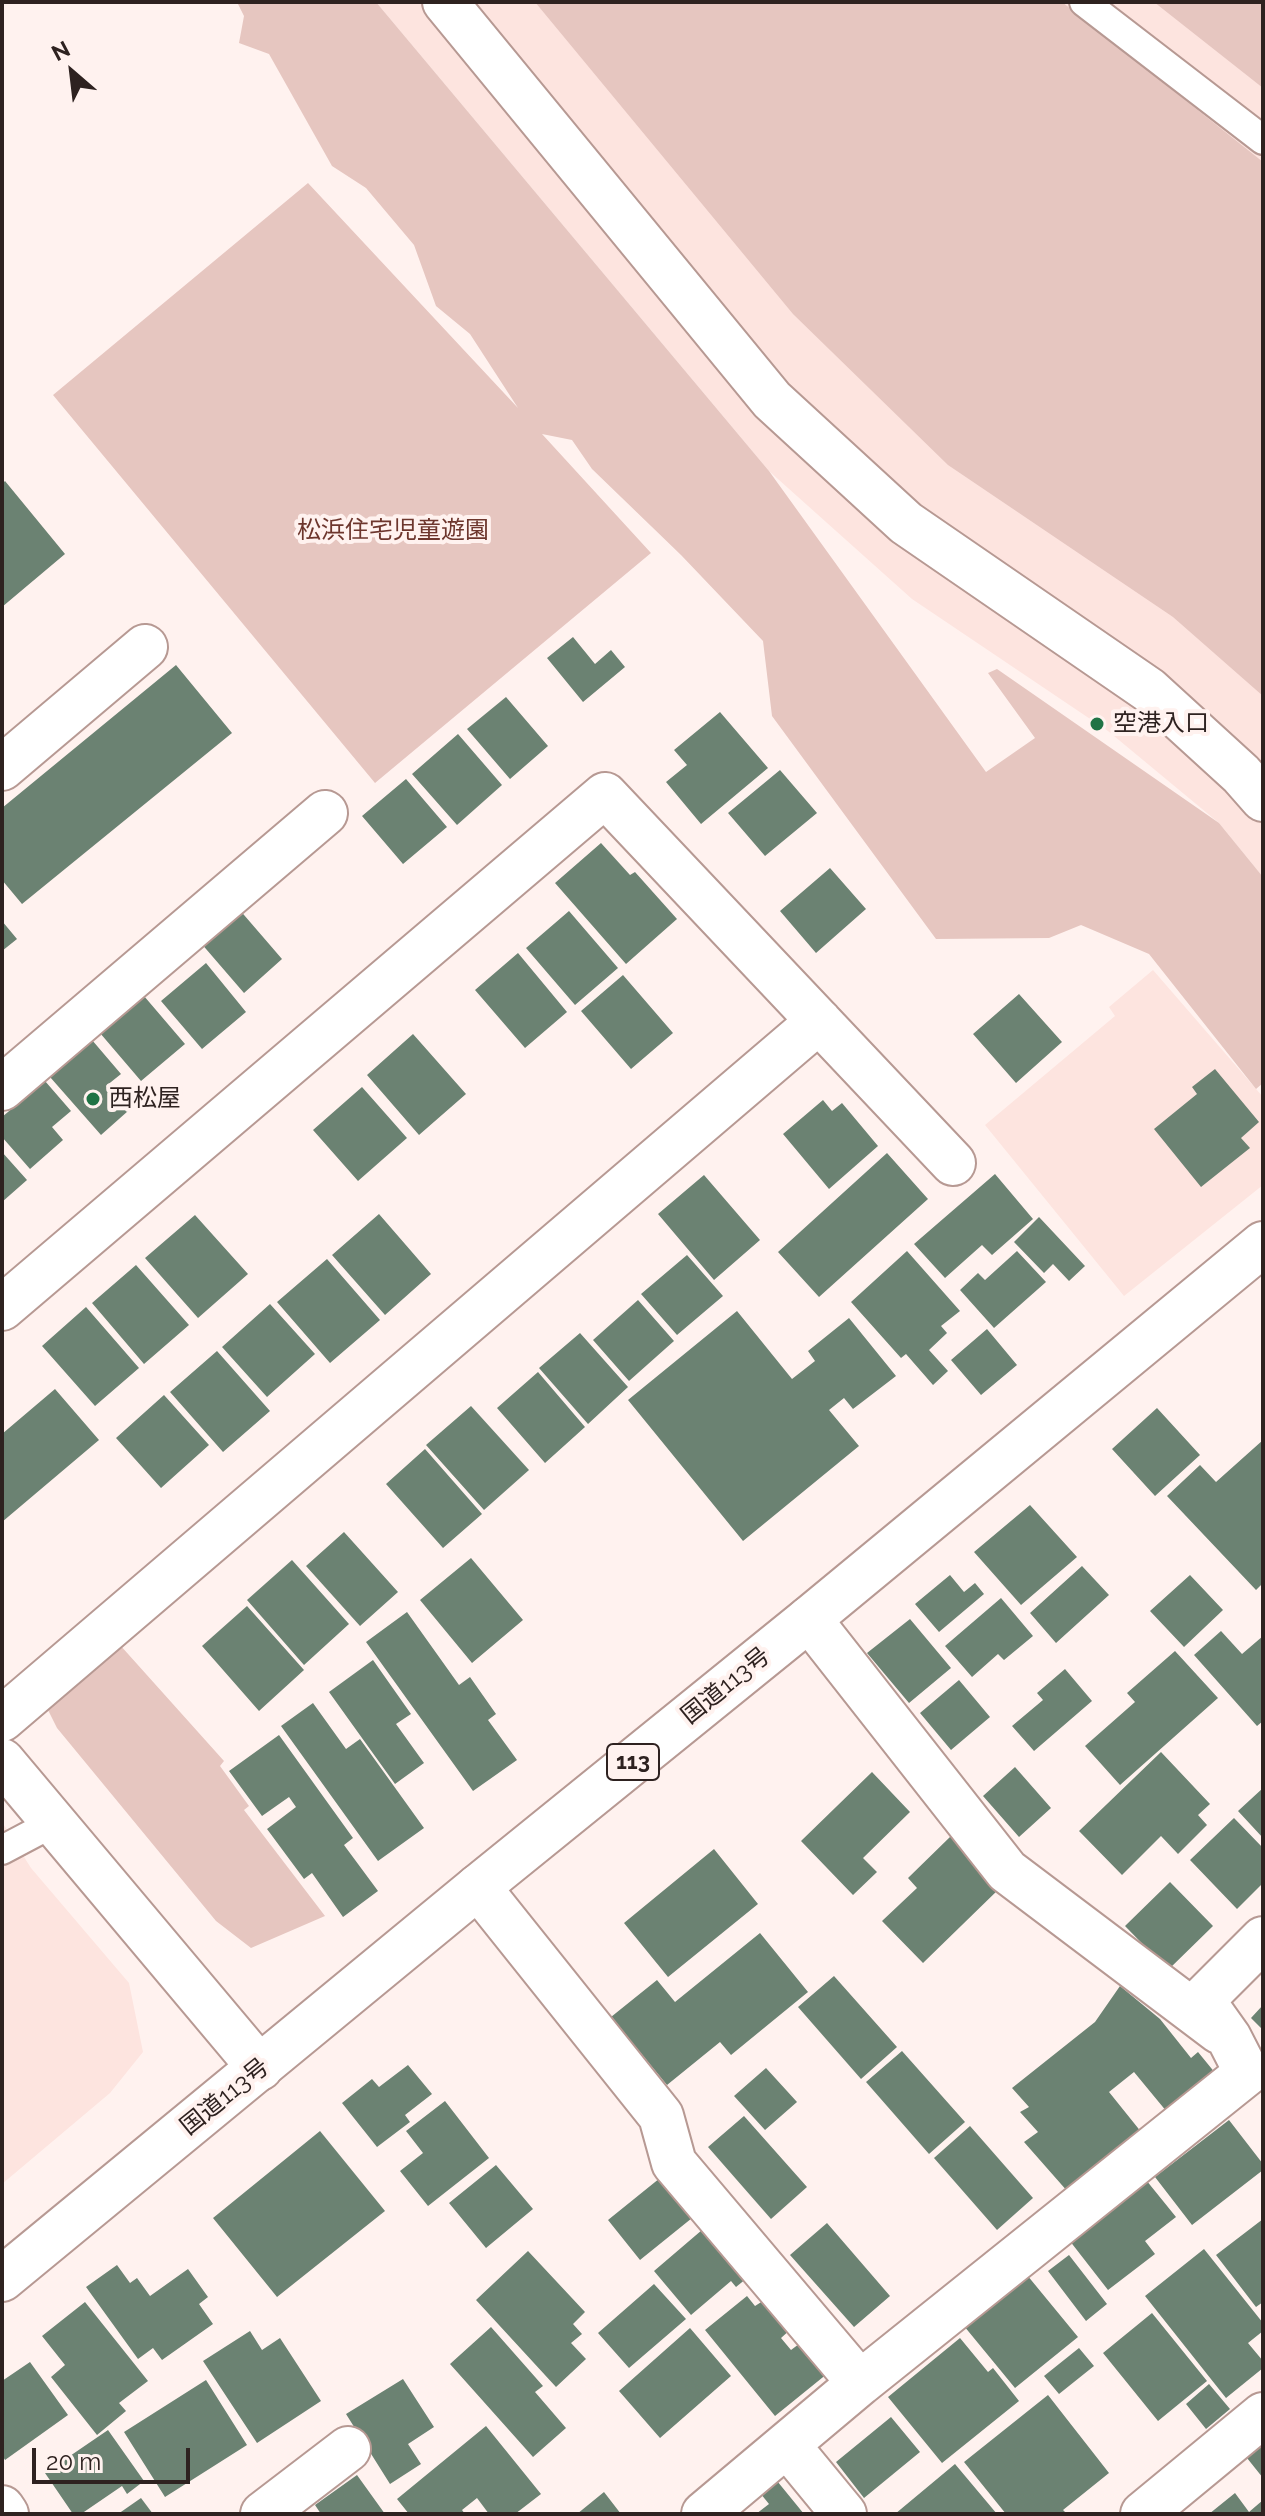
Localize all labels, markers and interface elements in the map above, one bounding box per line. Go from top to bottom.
north arrow [32,32,112,112]
text: N [47,35,74,66]
park label: 松浜住宅児童遊園 [297,517,489,545]
place label: 空港入口 [1113,710,1209,738]
marker: 空港入口 [1088,715,1106,733]
place label: 西松屋 [109,1085,181,1113]
marker: 西松屋 [84,1090,102,1108]
street label: 国道113号 [676,1642,776,1730]
road number: 113 [607,1744,659,1780]
street label: 国道113号 [175,2053,275,2141]
scale bar [36,2432,194,2482]
text: 20 m [46,2447,101,2476]

